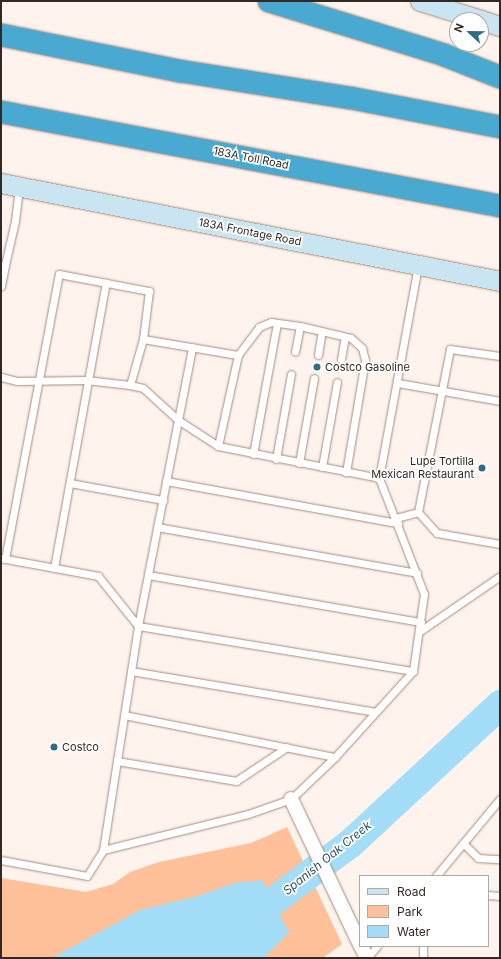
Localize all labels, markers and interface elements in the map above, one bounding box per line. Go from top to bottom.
north arrow [449,12,489,52]
text: N [451,21,467,34]
street label: 183A Toll Road [212,144,290,172]
street label: 183A Frontage Road [197,216,303,248]
place label: Costco Gasoline [325,360,410,374]
marker: Costco Gasoline [312,362,322,372]
place label: Lupe Tortilla Mexican Restaurant [371,455,474,481]
marker: Lupe Tortilla Mexican Restaurant [477,463,487,473]
place label: Costco [62,740,99,754]
marker: Costco [49,742,59,752]
water label: Spanish Oak Creek [280,818,374,898]
legend [359,875,489,947]
text: Road [397,884,426,899]
text: Park [397,904,423,919]
text: Water [397,924,430,939]

